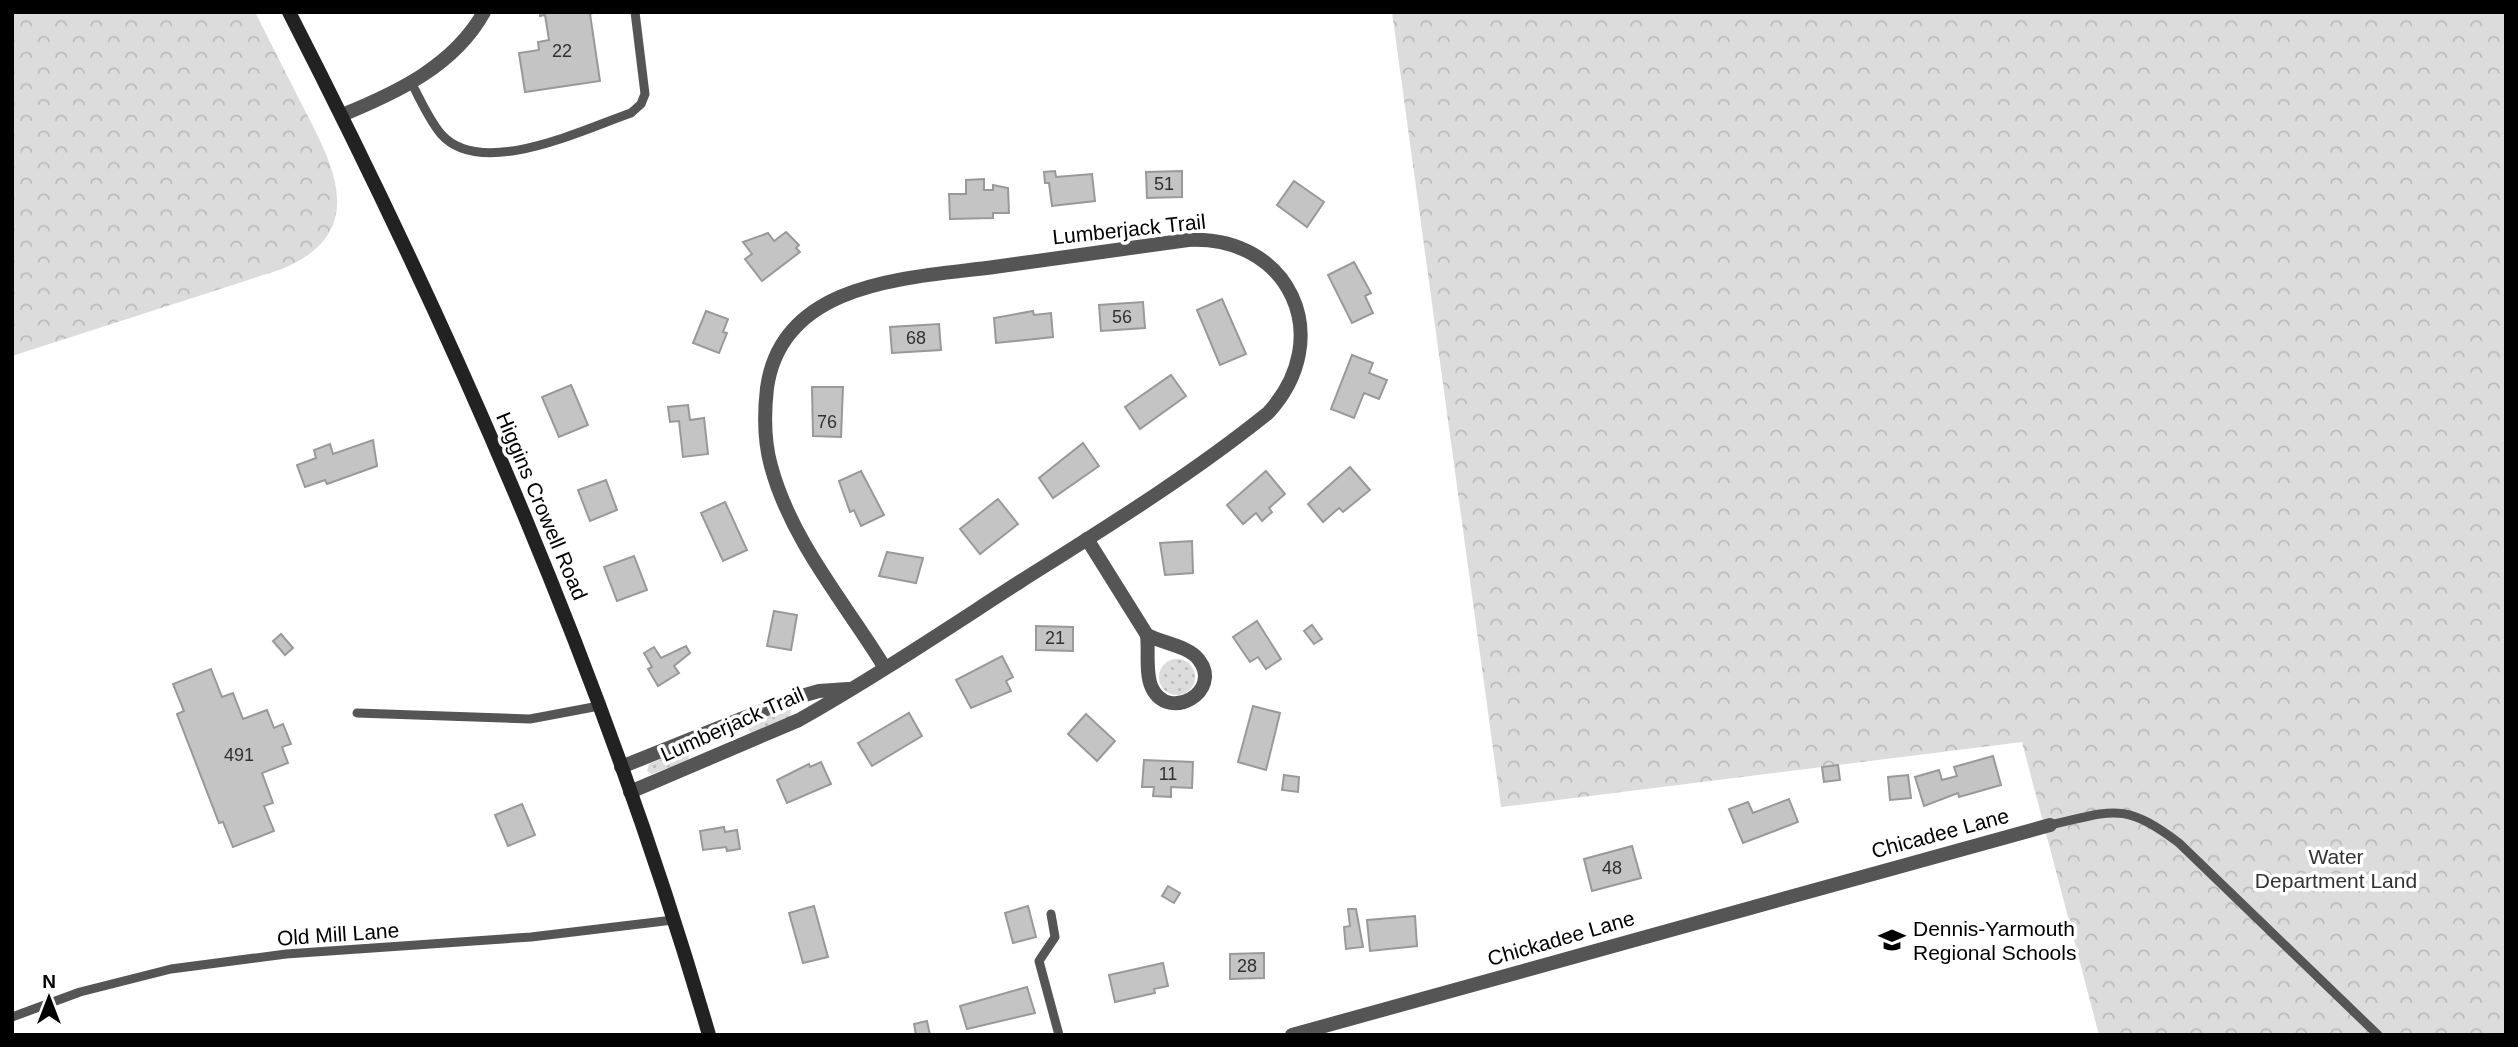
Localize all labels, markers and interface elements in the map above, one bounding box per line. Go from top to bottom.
house number: 22 [552,41,572,61]
house number: 51 [1154,174,1174,194]
street label: Lumberjack Trail [1051,210,1207,248]
house number: 56 [1112,307,1132,327]
house number: 68 [906,328,926,348]
street label: Higgins Crowell Road [492,409,592,603]
house number: 76 [817,412,837,432]
house number: 21 [1045,628,1065,648]
street label: Lumberjack Trail [657,682,807,766]
house number: 491 [224,745,254,765]
house number: 11 [1159,764,1177,784]
street label: Chicadee Lane [1869,804,2011,862]
park label: Water Department Land [2255,845,2417,892]
house number: 48 [1602,858,1622,878]
street label: Chickadee Lane [1485,906,1637,970]
place label: Dennis-Yarmouth Regional Schools [1913,917,2076,964]
street label: Old Mill Lane [276,918,400,950]
school or university icon: Dennis-Yarmouth Regional Schools [1877,925,1907,955]
house number: 28 [1237,956,1257,976]
north arrow [14,963,84,1033]
text: N [42,971,56,992]

